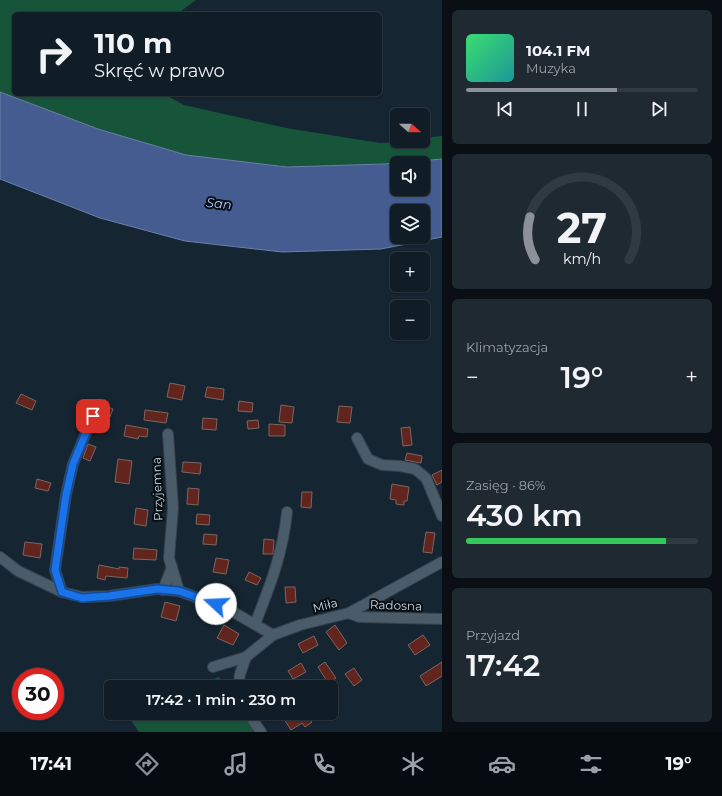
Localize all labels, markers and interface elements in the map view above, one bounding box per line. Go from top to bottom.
text: 110 m [94,26,172,60]
icon: right [28,28,80,80]
text: 104.1 FM [526,41,590,60]
text: Skręć w prawo [94,60,225,82]
text: Muzyka [526,60,576,76]
icon: previous [494,98,516,120]
icon: pause [571,98,593,120]
icon: next [648,98,670,120]
north arrow [390,108,430,148]
map controls [390,108,430,340]
button: sound [390,156,430,196]
water label: San [205,194,233,212]
text: 27 [557,202,607,252]
button: layers [390,204,430,244]
text: km/h [563,249,601,267]
button: + [390,252,430,292]
button: − [390,300,430,340]
text: Klimatyzacja [466,339,548,355]
text: 19° [561,359,603,396]
text: − [466,364,479,391]
text: + [685,364,698,391]
pin [76,399,110,433]
icon: arrive [82,405,104,427]
street label: Przyjemna [148,457,166,521]
text: Zasięg · 86% [466,477,546,493]
text: 430 km [466,497,583,534]
position arrow [195,583,237,625]
street label: Miła [311,595,339,615]
street label: Radosna [370,597,422,613]
text: Przyjazd [466,627,520,643]
text: 17:42 [466,647,540,684]
speed limit sign: 30 [12,668,64,720]
text: 17:42 · 1 min · 230 m [146,690,296,709]
icon: directions [133,750,161,778]
icon: music [222,750,250,778]
icon: phone [310,750,338,778]
icon: climate [399,750,427,778]
icon: car [488,750,516,778]
icon: filters [577,750,605,778]
text: 17:41 [30,753,72,775]
text: 19° [665,753,692,775]

